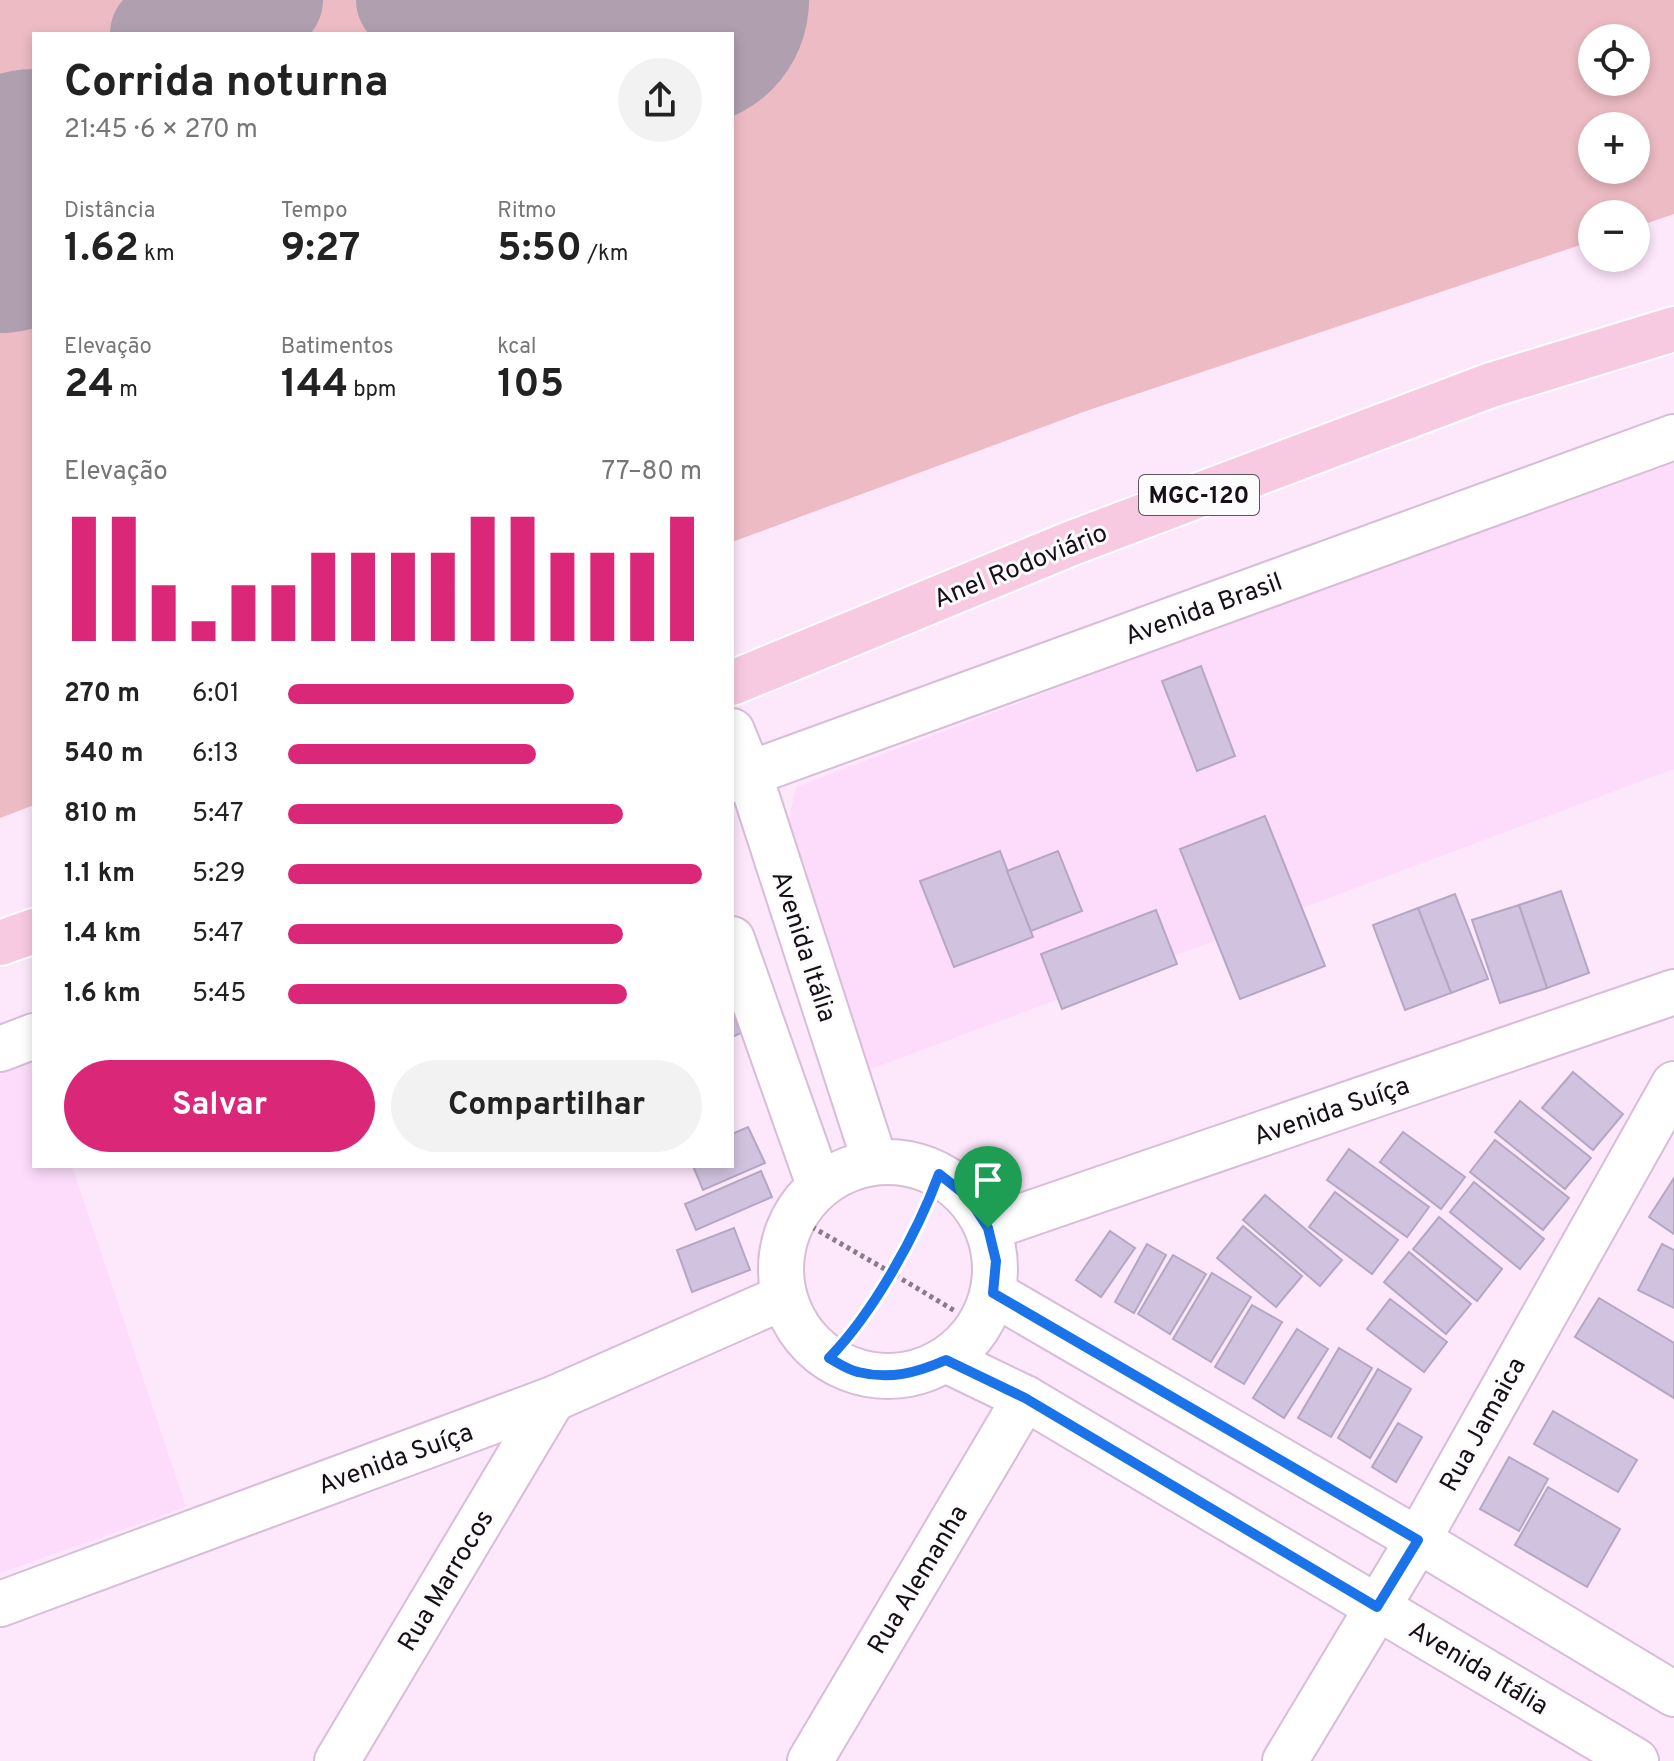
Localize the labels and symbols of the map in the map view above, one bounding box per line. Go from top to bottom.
road number: MGC-120 [1139,475,1259,515]
street label: Anel Rodoviário [929,517,1113,617]
street label: Avenida Brasil [1121,567,1287,654]
street label: Avenida Itália [763,867,843,1027]
street label: Avenida Suíça [1250,1070,1414,1154]
pin [954,1146,1022,1228]
street label: Rua Jamaica [1434,1352,1535,1498]
street label: Avenida Suíça [314,1417,478,1504]
street label: Rua Alemanha [862,1500,977,1661]
street label: Rua Marrocos [392,1504,502,1658]
street label: Avenida Itália [1402,1614,1554,1724]

